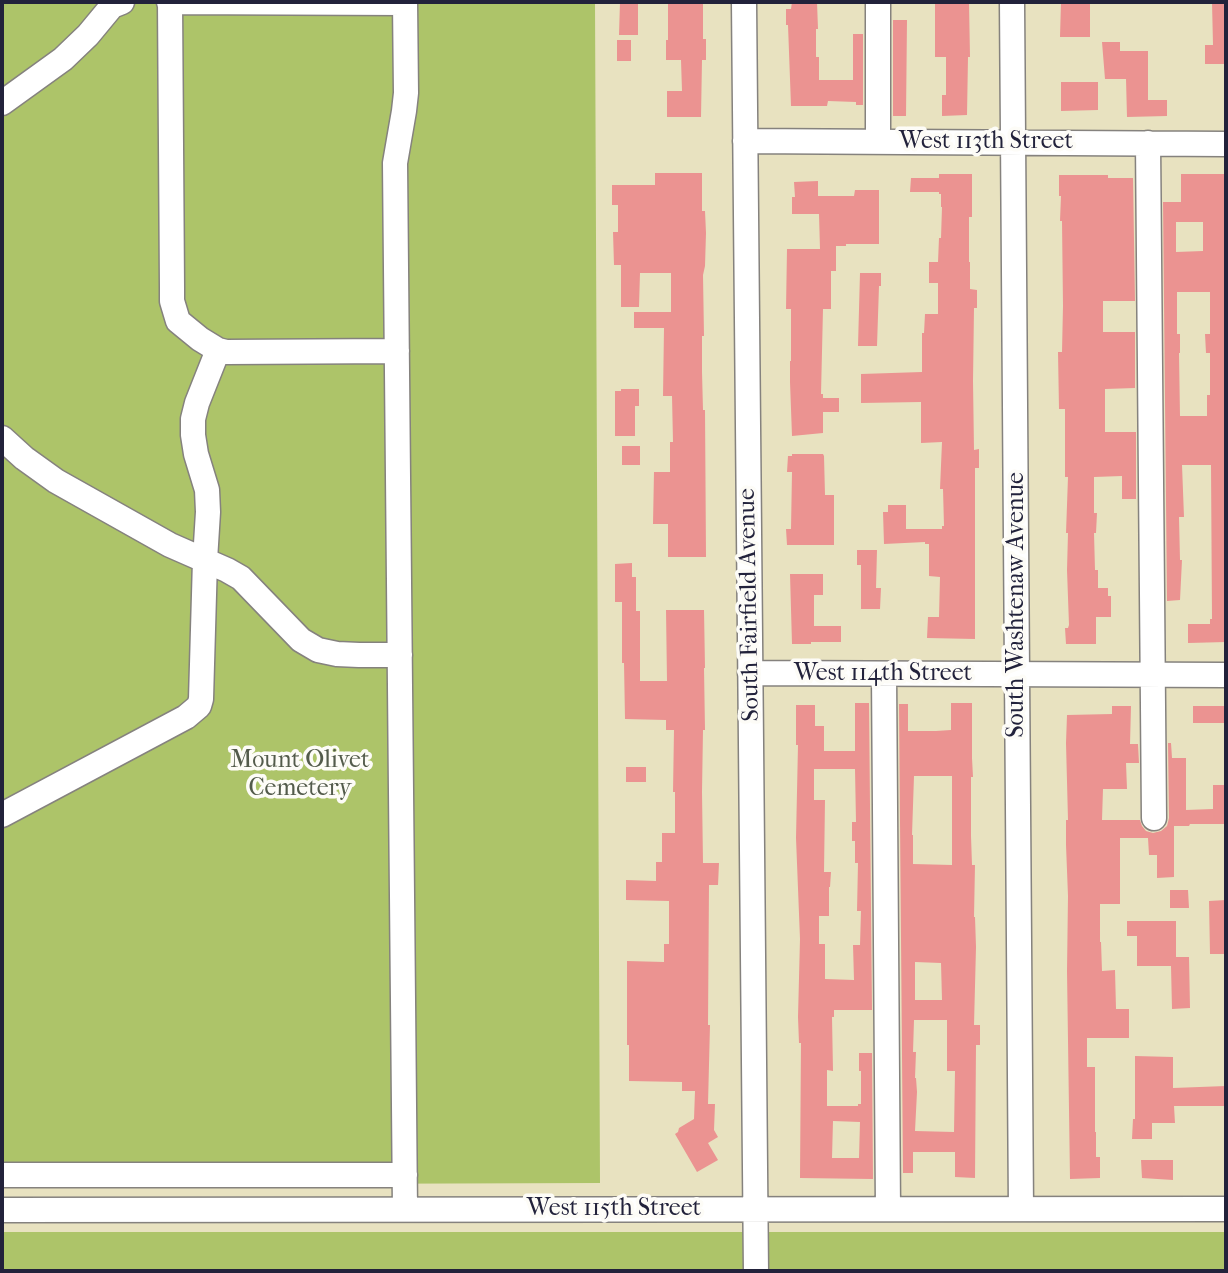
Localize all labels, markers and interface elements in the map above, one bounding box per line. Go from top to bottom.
street label: West 113th Street [899,128,1073,156]
street label: South Washtenaw Avenue [1003,472,1031,738]
street label: South Fairfield Avenue [734,488,766,722]
street label: West 114th Street [794,660,972,688]
park label: Mount Olivet Cemetery [231,747,369,803]
street label: West 115th Street [527,1195,701,1223]

